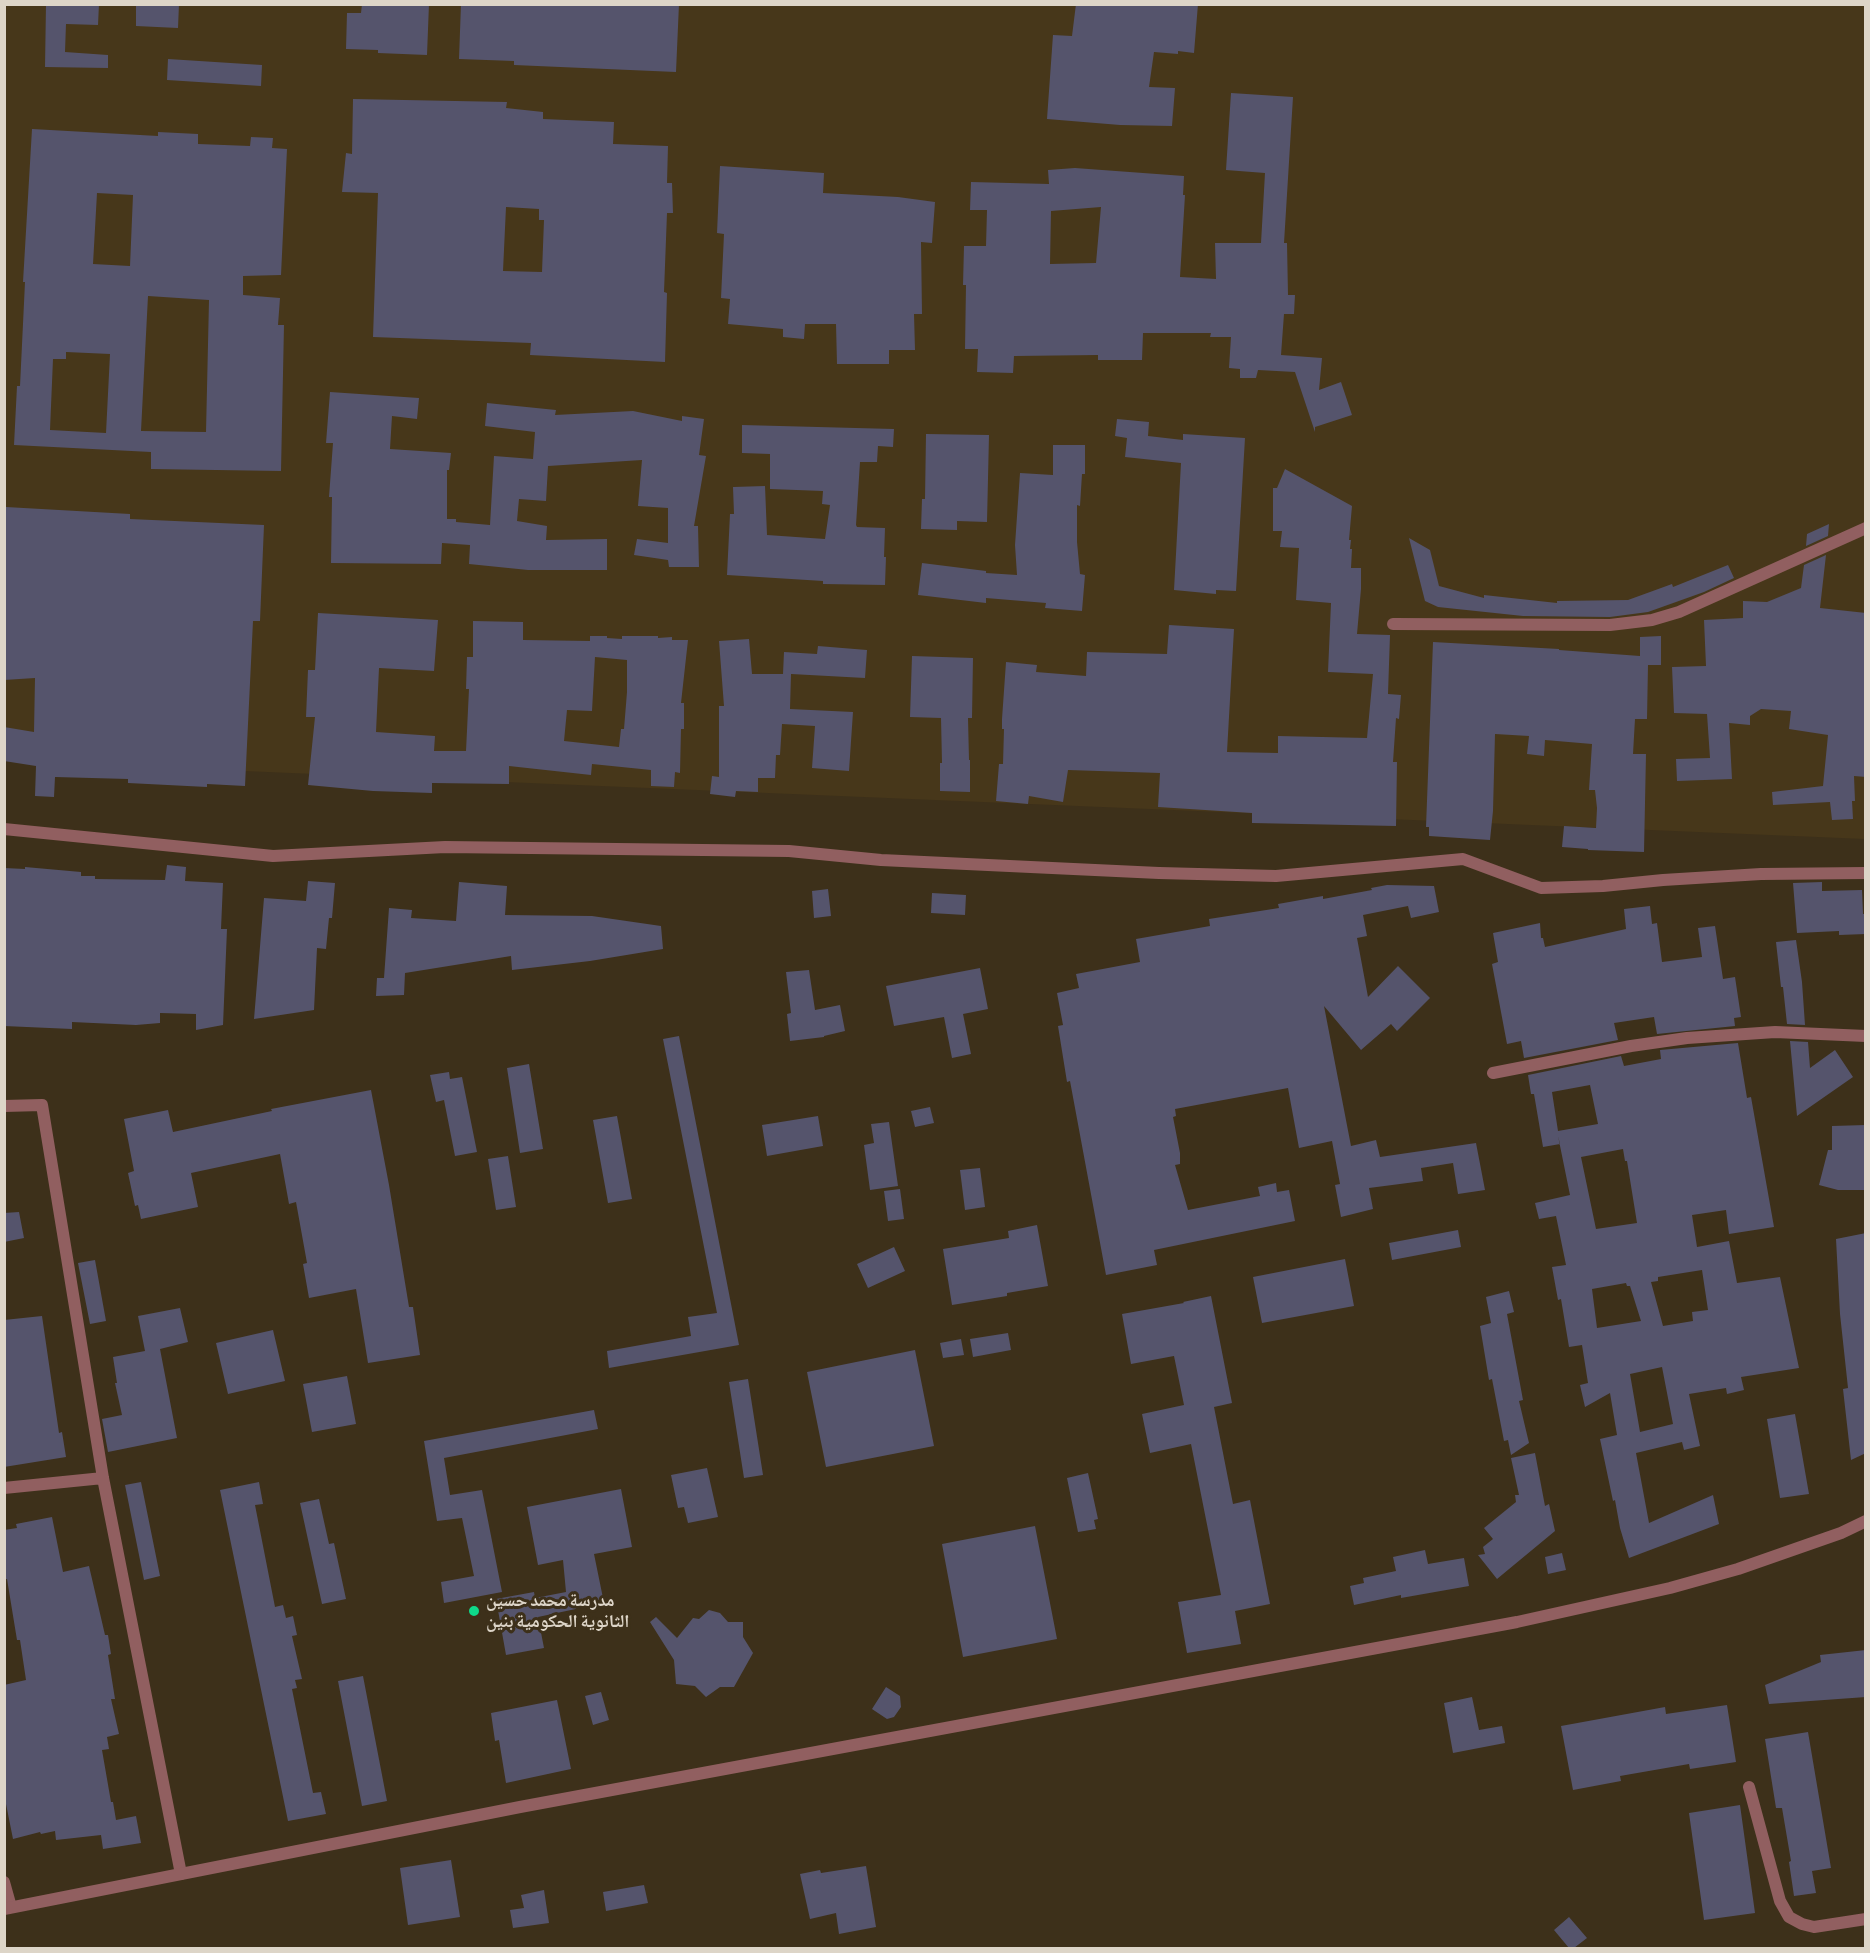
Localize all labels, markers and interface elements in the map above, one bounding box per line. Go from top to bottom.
place label: مدرسة محمد حسين الثانوية الحكومية بنين [486,1590,629,1632]
marker: مدرسة محمد حسين الثانوية الحكومية بنين [467,1604,481,1618]

